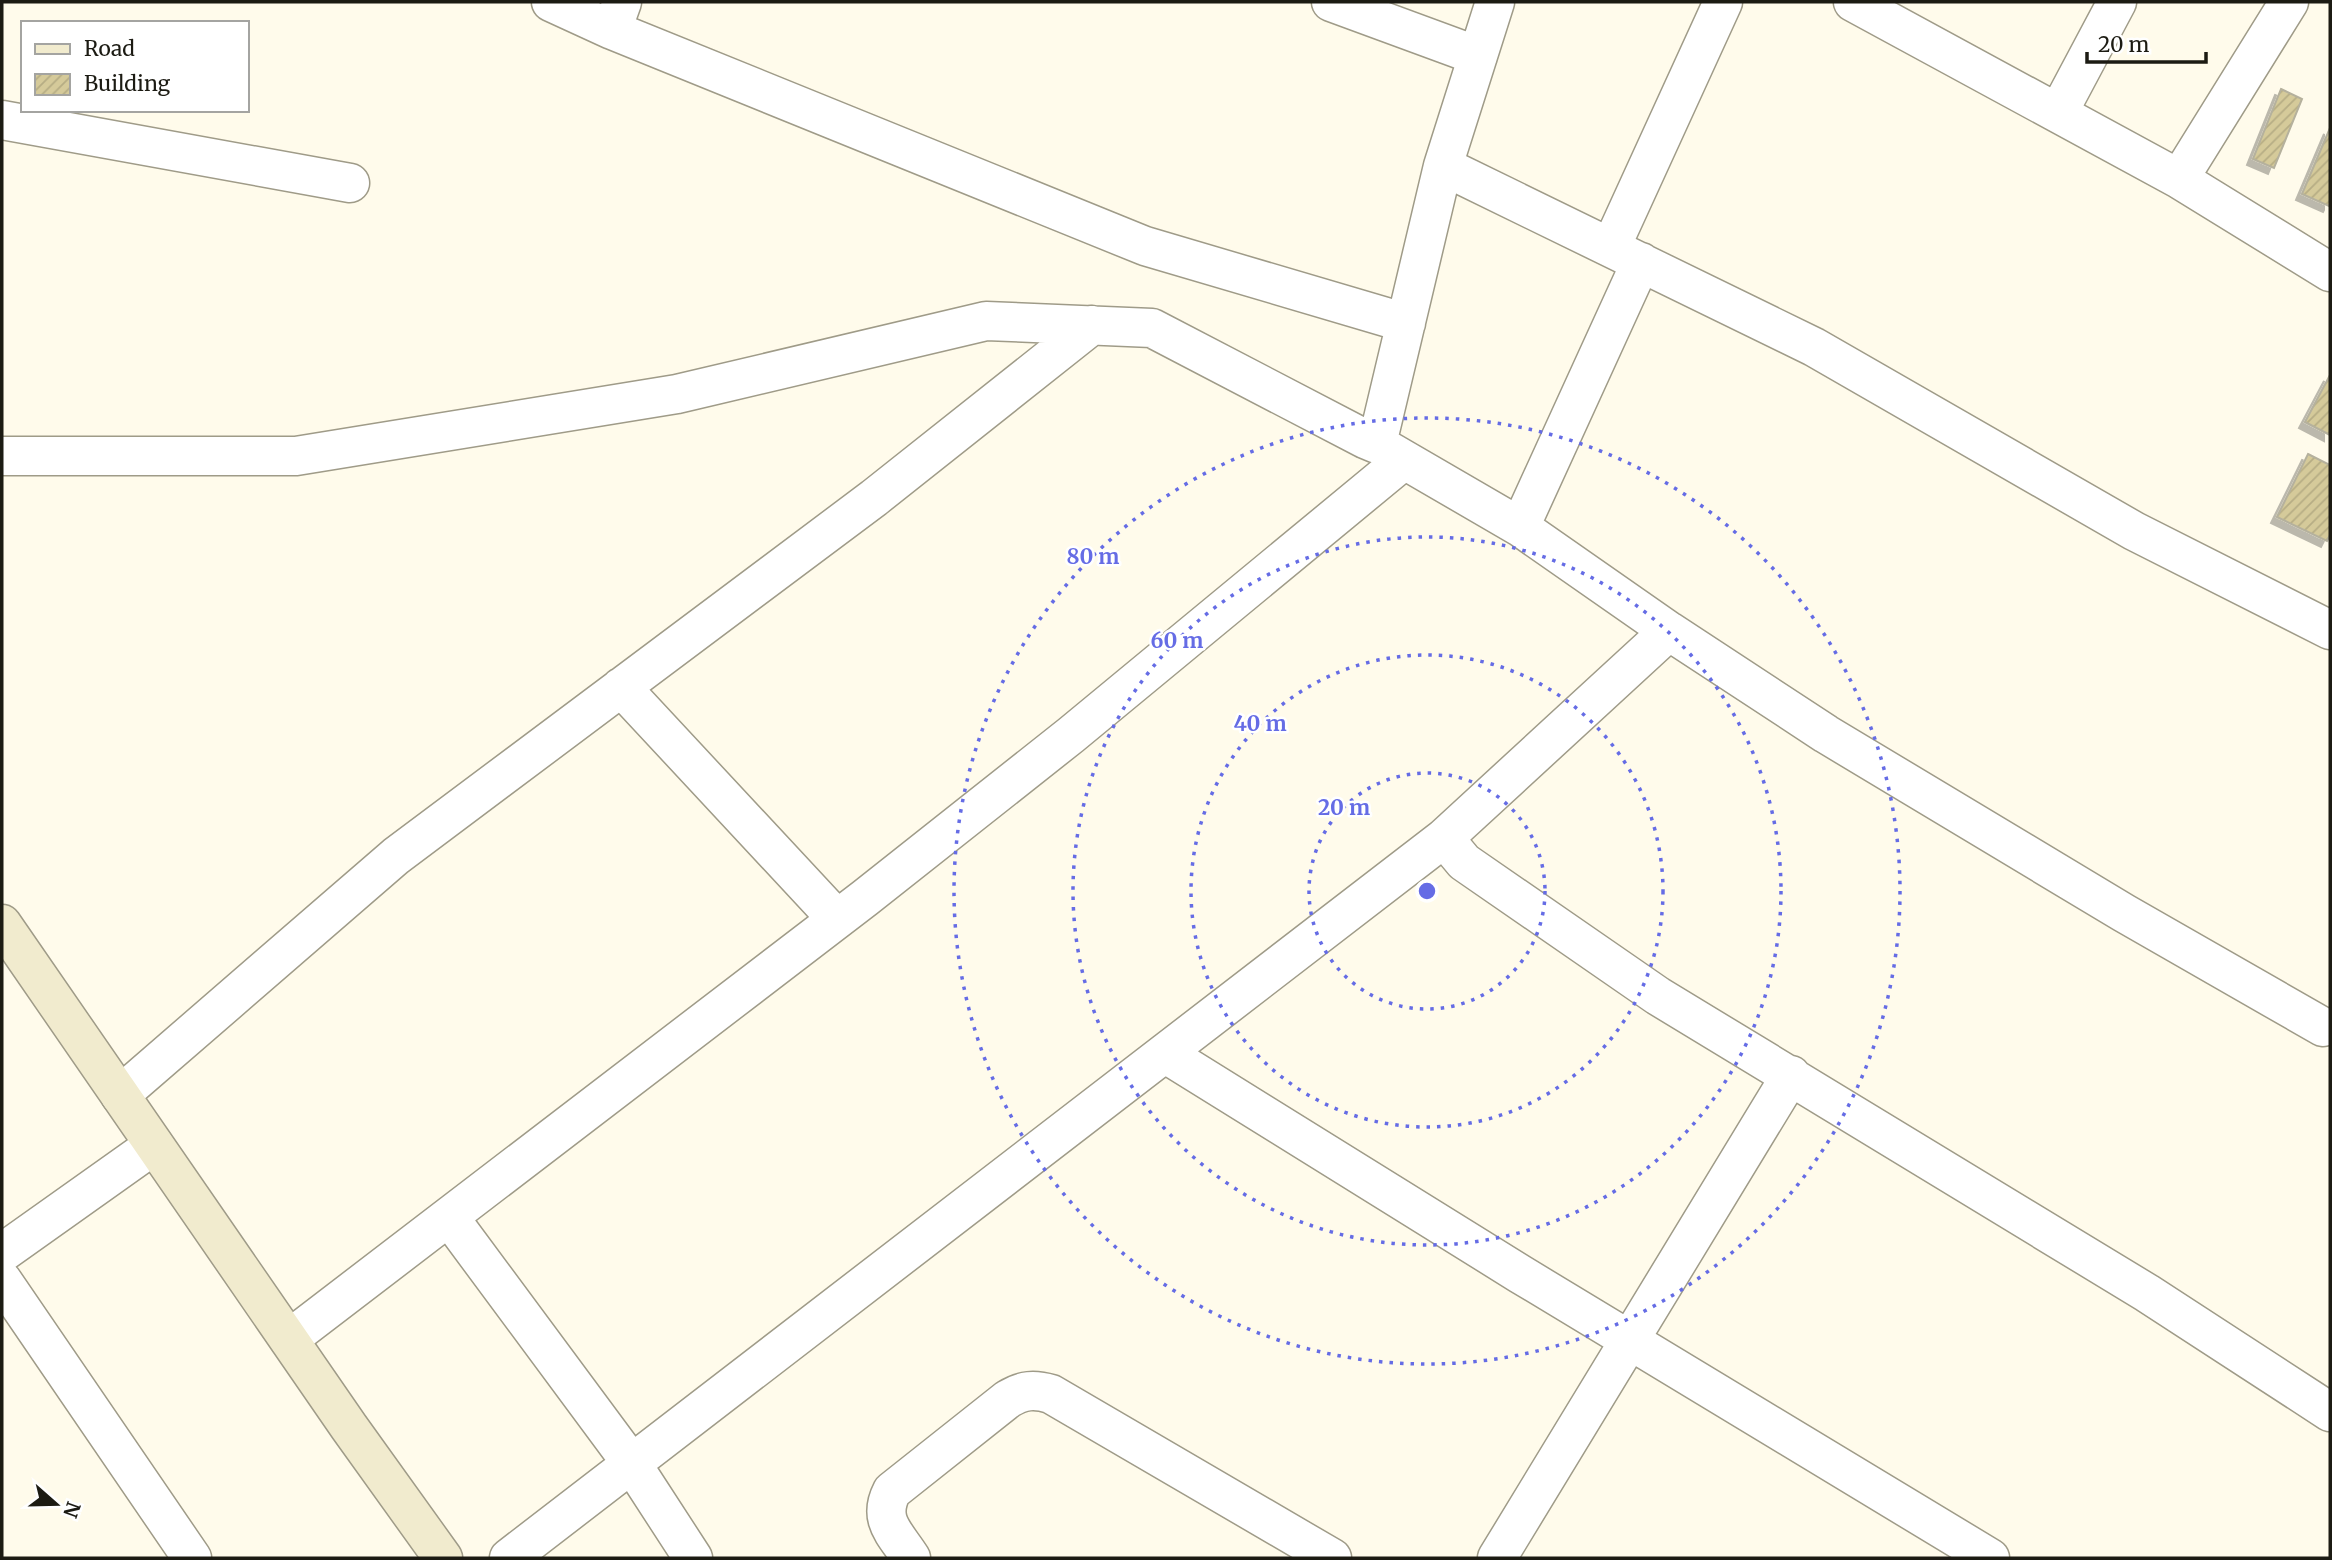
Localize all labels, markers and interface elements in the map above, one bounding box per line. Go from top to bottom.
legend [21,21,248,112]
scale bar [2087,21,2206,65]
text: 20 m [2098,31,2150,58]
text: Road [84,35,135,62]
text: Building [84,70,171,97]
text: 80 m [1067,543,1119,570]
text: 60 m [1151,627,1203,654]
text: 40 m [1233,710,1287,737]
text: 20 m [1318,794,1370,821]
centre of rings [1415,879,1439,903]
north arrow [21,1469,91,1539]
text: N [58,1499,86,1521]

